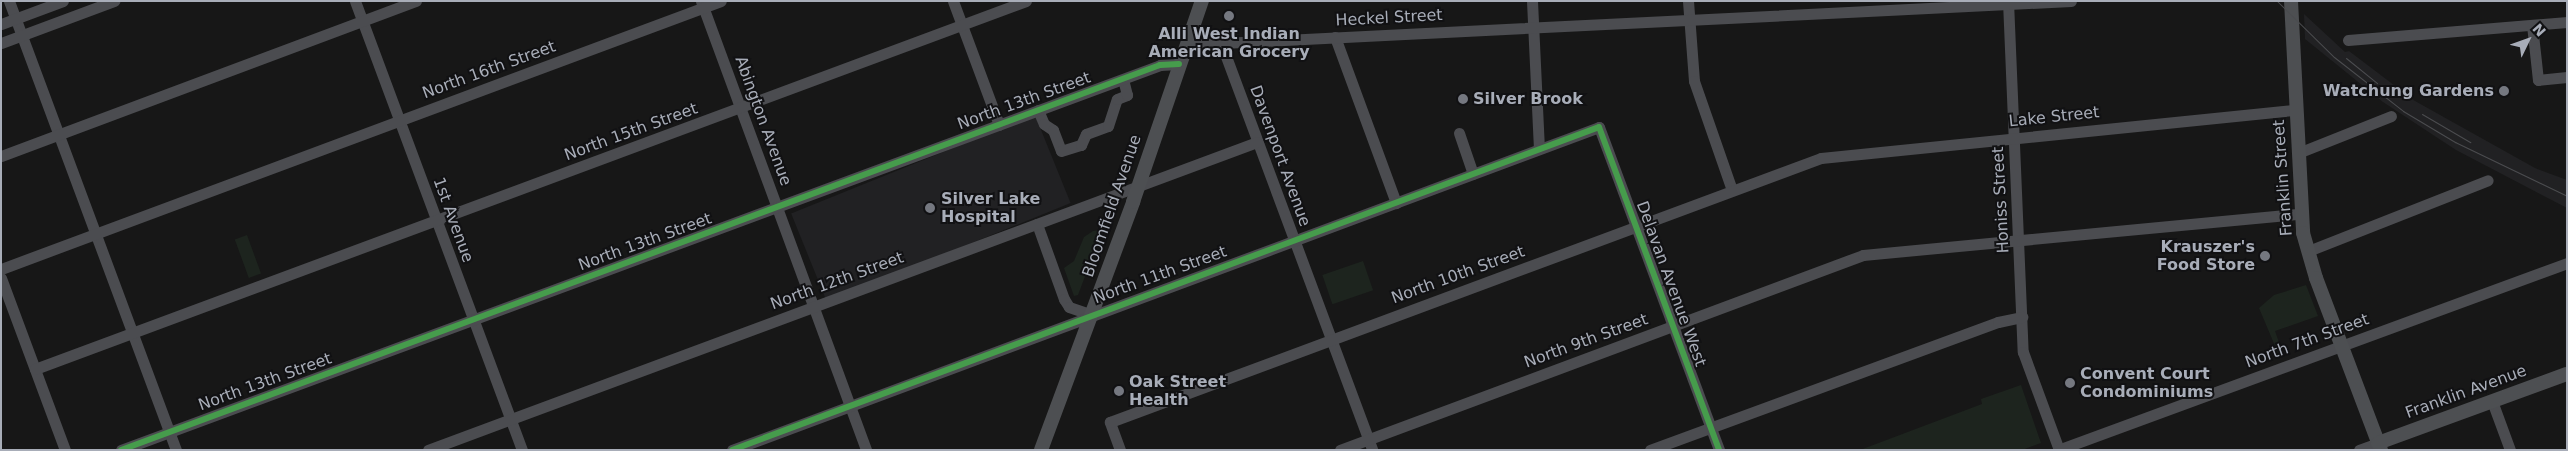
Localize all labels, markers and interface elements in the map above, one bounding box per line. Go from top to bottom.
street label: Heckel Street [1335,6,1443,30]
marker: Alli West Indian American Grocery [1223,10,1235,22]
north arrow [2503,15,2553,65]
text: N [2529,20,2549,40]
place label: Alli West Indian American Grocery [1148,24,1310,62]
street label: North 16th Street [420,37,558,103]
street label: Abington Avenue [731,54,795,188]
street label: North 13th Street [955,68,1093,134]
place label: Watchung Gardens [2323,81,2494,101]
street label: Davenport Avenue [1246,83,1314,229]
marker: Watchung Gardens [2498,85,2510,97]
place label: Silver Brook [1473,89,1583,109]
marker: Silver Brook [1457,93,1469,105]
street label: North 15th Street [562,99,700,165]
street label: Lake Street [2008,103,2100,131]
street label: Franklin Street [2269,119,2297,237]
street label: Bloomfield Avenue [1079,132,1145,280]
street label: Honiss Street [1989,146,2013,254]
street label: 1st Avenue [429,175,477,265]
place label: Silver Lake Hospital [941,189,1040,227]
street label: Delavan Avenue West [1632,199,1710,369]
marker: Silver Lake Hospital [923,201,937,215]
street label: North 13th Street [576,209,714,275]
place label: Krauszer's Food Store [2157,237,2255,275]
street label: North 11th Street [1091,242,1229,308]
street label: North 10th Street [1389,242,1527,308]
street label: North 12th Street [768,248,906,314]
marker: Krauszer's Food Store [2259,250,2271,262]
street label: North 9th Street [1522,310,1650,372]
street label: North 7th Street [2243,310,2371,372]
street label: North 13th Street [196,349,334,415]
street label: Franklin Avenue [2403,361,2529,423]
place label: Convent Court Condominiums [2080,364,2213,402]
place label: Oak Street Health [1129,372,1226,410]
marker: Convent Court Condominiums [2064,377,2076,389]
marker: Oak Street Health [1113,385,1125,397]

